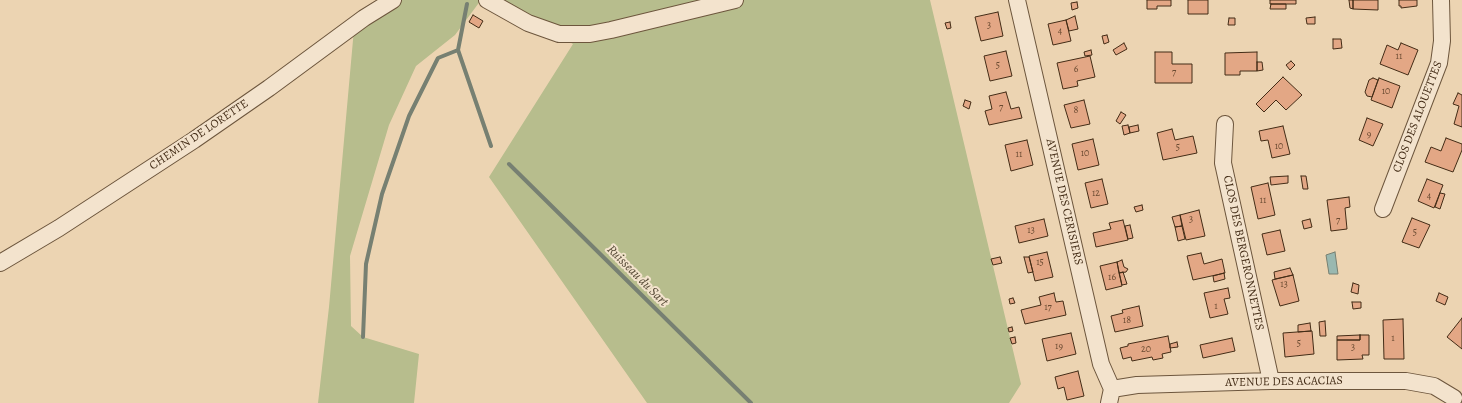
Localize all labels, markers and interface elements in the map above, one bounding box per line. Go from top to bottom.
house number: 3 [987,20,991,32]
house number: 4 [1058,26,1062,38]
house number: 11 [1396,51,1402,63]
street label: CLOS DES ALOUETTES [1390,59,1446,175]
house number: 5 [996,60,1000,72]
house number: 6 [1074,64,1078,76]
house number: 7 [1172,67,1176,79]
house number: 10 [1382,86,1390,98]
street label: CHEMIN DE LORETTE [147,97,251,173]
house number: 7 [999,102,1003,114]
house number: 8 [1074,105,1078,117]
house number: 9 [1367,129,1371,141]
street label: AVENUE DES CERISIERS [1042,137,1086,267]
house number: 10 [1275,141,1283,153]
house number: 5 [1176,142,1180,154]
house number: 10 [1081,148,1089,160]
house number: 11 [1016,149,1022,161]
street label: CLOS DES BERGERONNETTES [1220,174,1266,332]
house number: 12 [1092,188,1100,200]
house number: 4 [1427,191,1431,203]
house number: 11 [1260,195,1266,207]
house number: 3 [1189,214,1193,226]
house number: 7 [1336,215,1340,227]
house number: 13 [1027,225,1035,237]
house number: 5 [1413,227,1417,239]
water label: Ruisseau du Sart [603,242,671,310]
house number: 15 [1036,257,1044,269]
house number: 16 [1108,272,1116,284]
house number: 13 [1280,279,1288,291]
house number: 1 [1214,301,1218,313]
house number: 17 [1044,302,1052,314]
house number: 18 [1123,315,1131,327]
house number: 1 [1391,333,1395,345]
house number: 5 [1297,338,1301,350]
house number: 19 [1055,341,1063,353]
house number: 3 [1351,342,1355,354]
house number: 20 [1141,344,1151,356]
street label: AVENUE DES ACACIAS [1225,374,1343,390]

